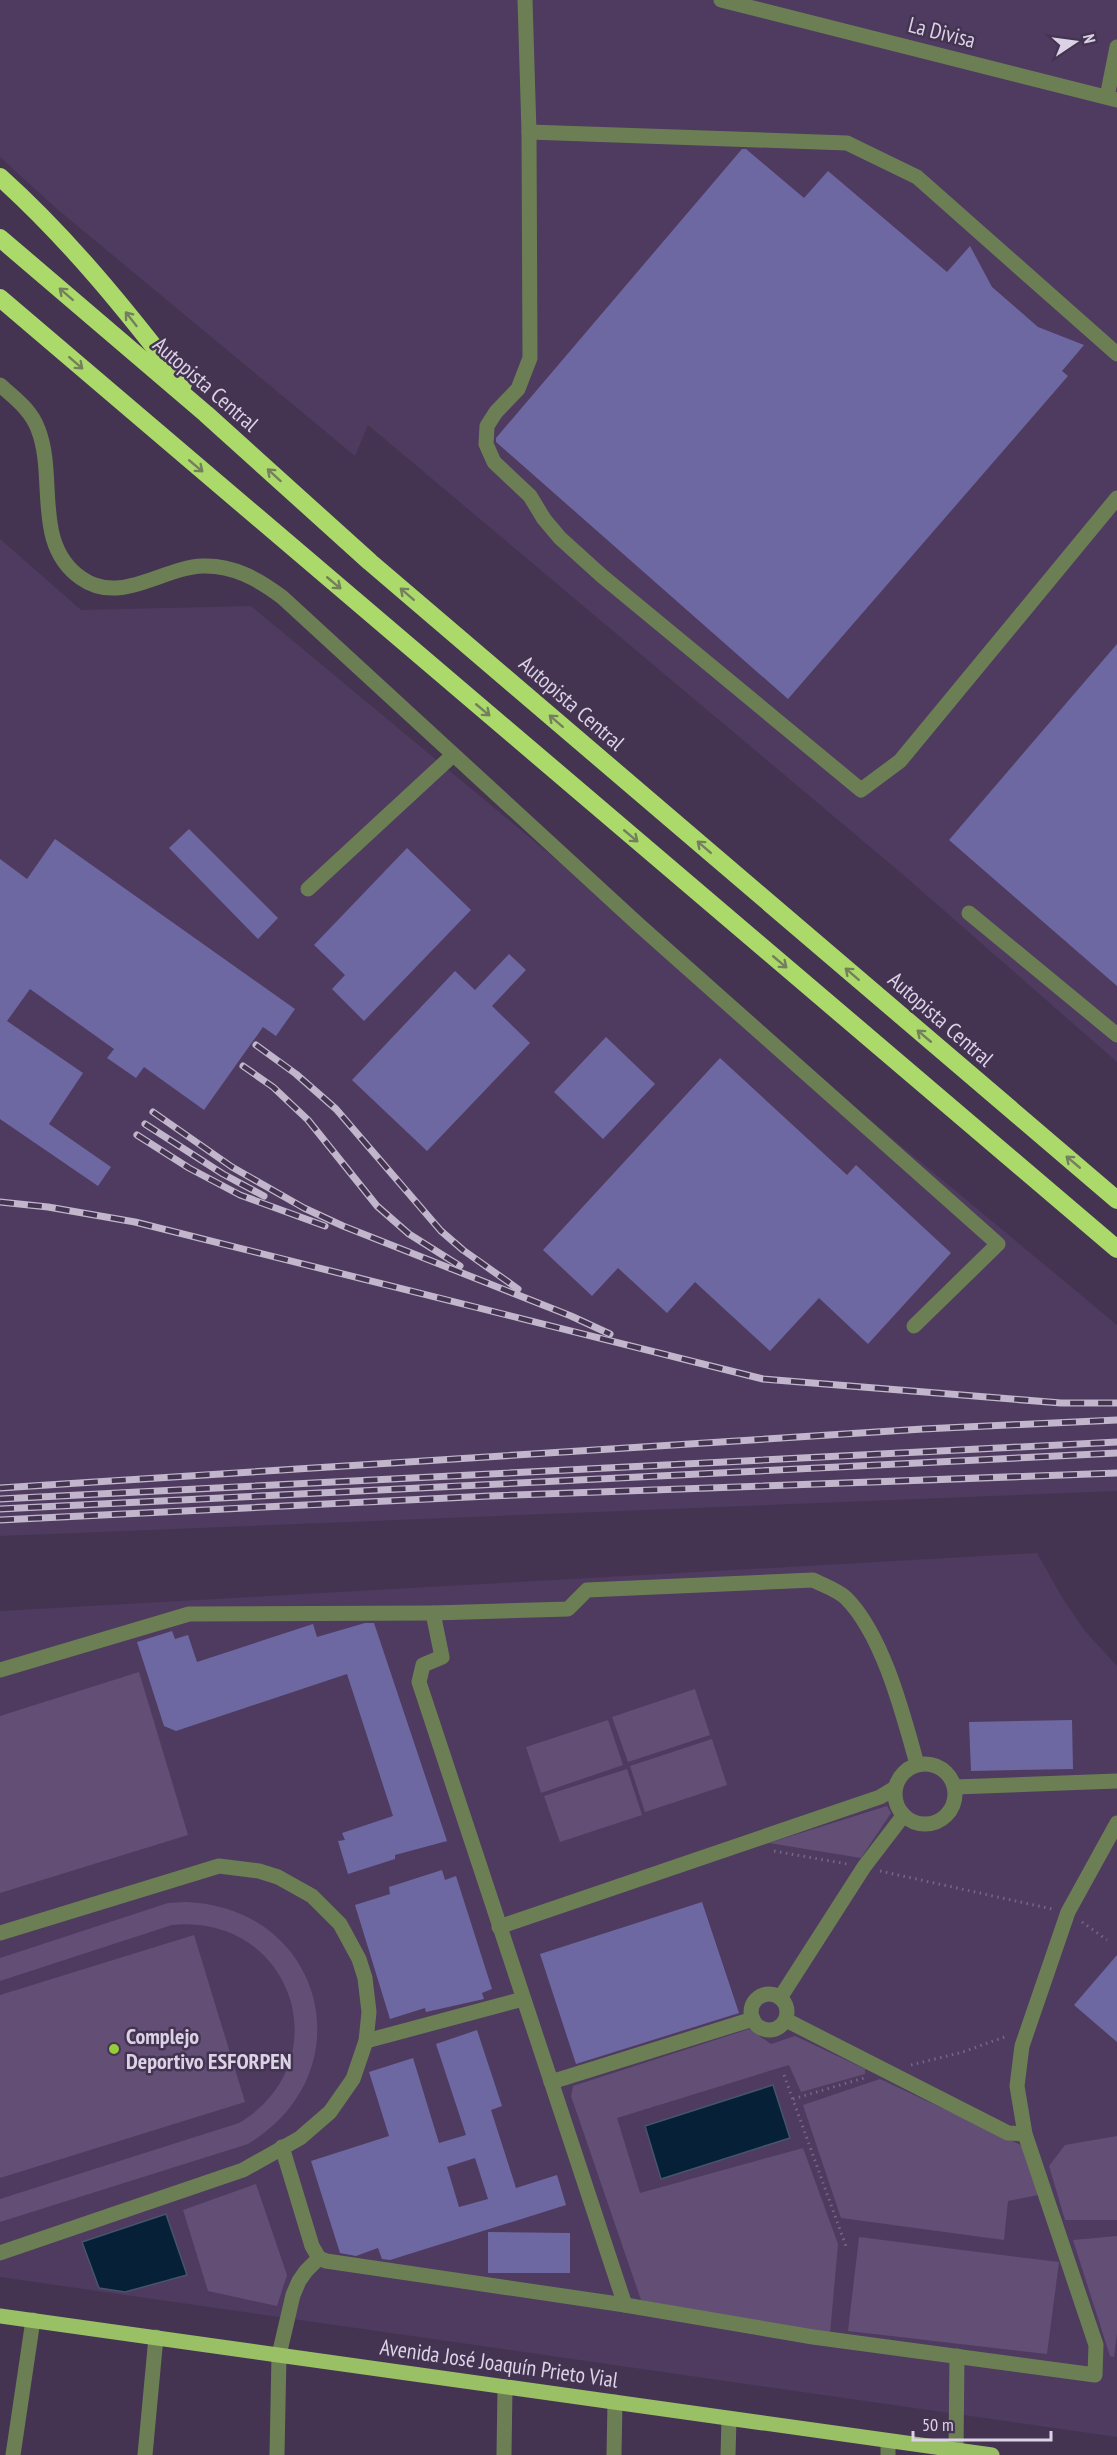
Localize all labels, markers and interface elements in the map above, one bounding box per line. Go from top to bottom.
street label: La Divisa [906,10,978,54]
north arrow [1045,12,1105,72]
text: N [1079,32,1100,45]
one-way arrow [59,287,74,301]
one-way arrow [125,311,138,327]
street label: Autopista Central [147,331,265,438]
one-way arrow [68,356,83,370]
one-way arrow [188,459,204,472]
one-way arrow [267,469,282,483]
one-way arrow [326,577,342,590]
one-way arrow [400,587,415,601]
street label: Autopista Central [513,650,631,757]
one-way arrow [475,703,491,716]
one-way arrow [548,714,564,727]
one-way arrow [623,829,638,843]
one-way arrow [696,841,712,854]
one-way arrow [772,956,788,969]
street label: Autopista Central [882,966,1000,1073]
one-way arrow [845,967,860,981]
one-way arrow [916,1029,932,1042]
one-way arrow [1065,1155,1080,1169]
place label: Complejo Deportivo ESFORPEN [126,2022,292,2075]
marker: Complejo Deportivo ESFORPEN [107,2042,121,2056]
street label: Avenida José Joaquín Prieto Vial [378,2332,621,2394]
scale bar [913,2404,1051,2442]
text: 50 m [922,2413,954,2436]

